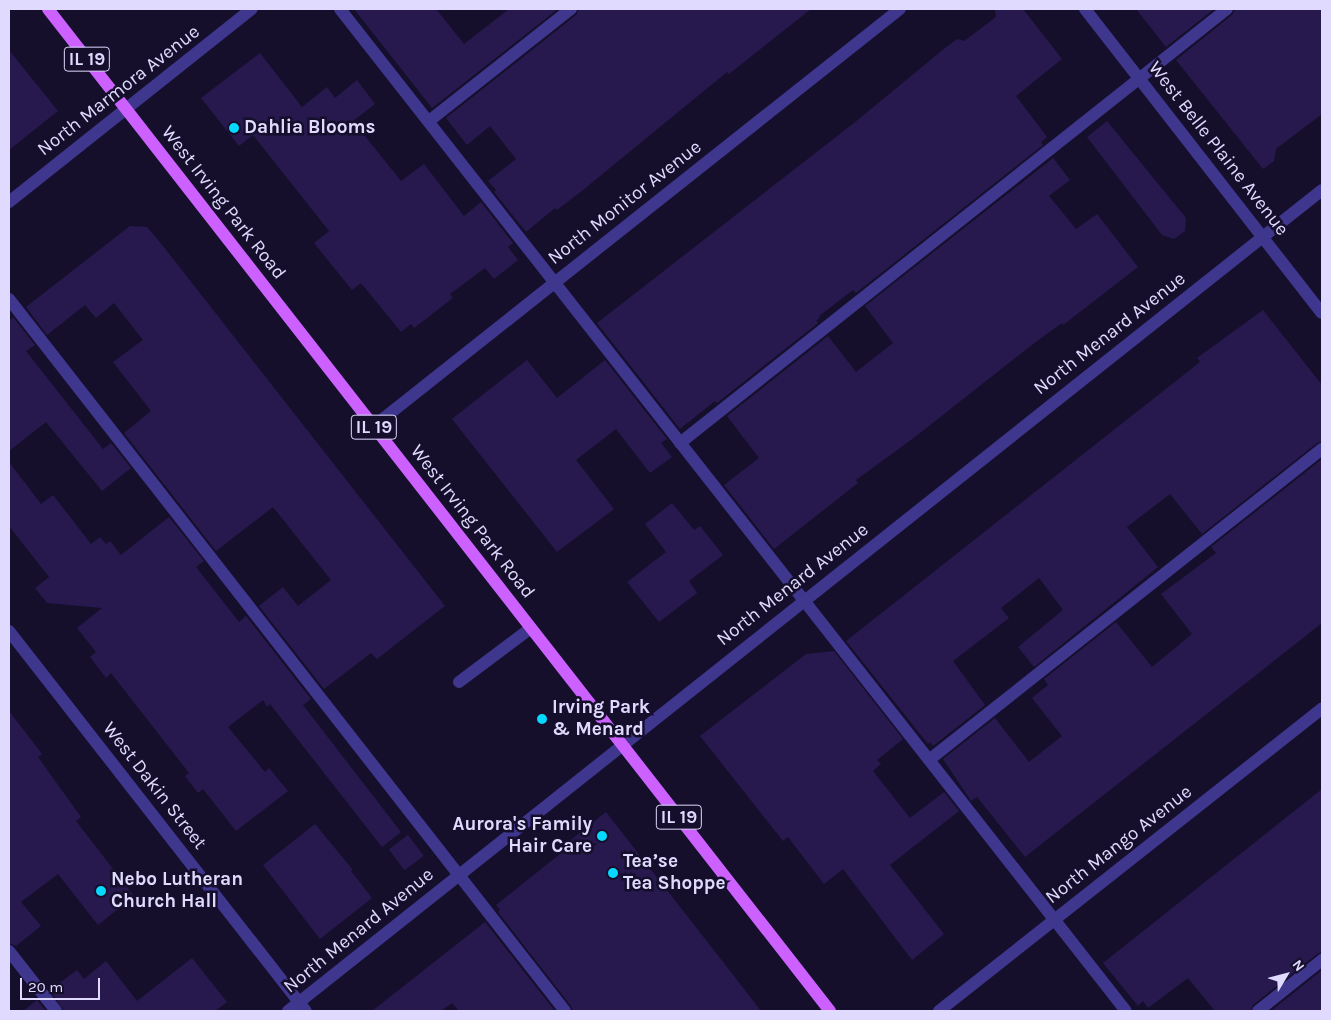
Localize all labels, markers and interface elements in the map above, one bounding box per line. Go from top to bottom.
street label: North Marmora Avenue [33,21,205,161]
road number: IL 19 [63,44,111,74]
street label: West Belle Plaine Avenue [1143,57,1293,241]
place label: Dahlia Blooms [244,117,376,139]
street label: West Irving Park Road [156,122,290,284]
marker: Dahlia Blooms [228,122,240,134]
street label: North Monitor Avenue [544,136,706,270]
street label: North Menard Avenue [1030,268,1190,400]
road number: IL 19 [350,412,398,442]
street label: West Irving Park Road [405,441,539,603]
street label: North Menard Avenue [713,519,873,651]
place label: Irving Park & Menard [552,697,650,741]
marker: Irving Park & Menard [536,713,548,725]
street label: West Dakin Street [97,718,211,854]
street label: North Mango Avenue [1041,781,1197,909]
road number: IL 19 [655,802,703,832]
place label: Aurora's Family Hair Care [453,814,592,858]
marker: Aurora's Family Hair Care [596,830,608,842]
place label: Tea’se Tea Shoppe [623,851,725,895]
street label: North Menard Avenue [279,864,439,998]
marker: Tea’se Tea Shoppe [607,867,619,879]
place label: Nebo Lutheran Church Hall [111,869,243,913]
marker: Nebo Lutheran Church Hall [95,885,107,897]
north arrow [1261,950,1311,1000]
text: N [1289,957,1308,975]
scale bar [22,968,102,1000]
text: 20 m [28,978,63,996]

